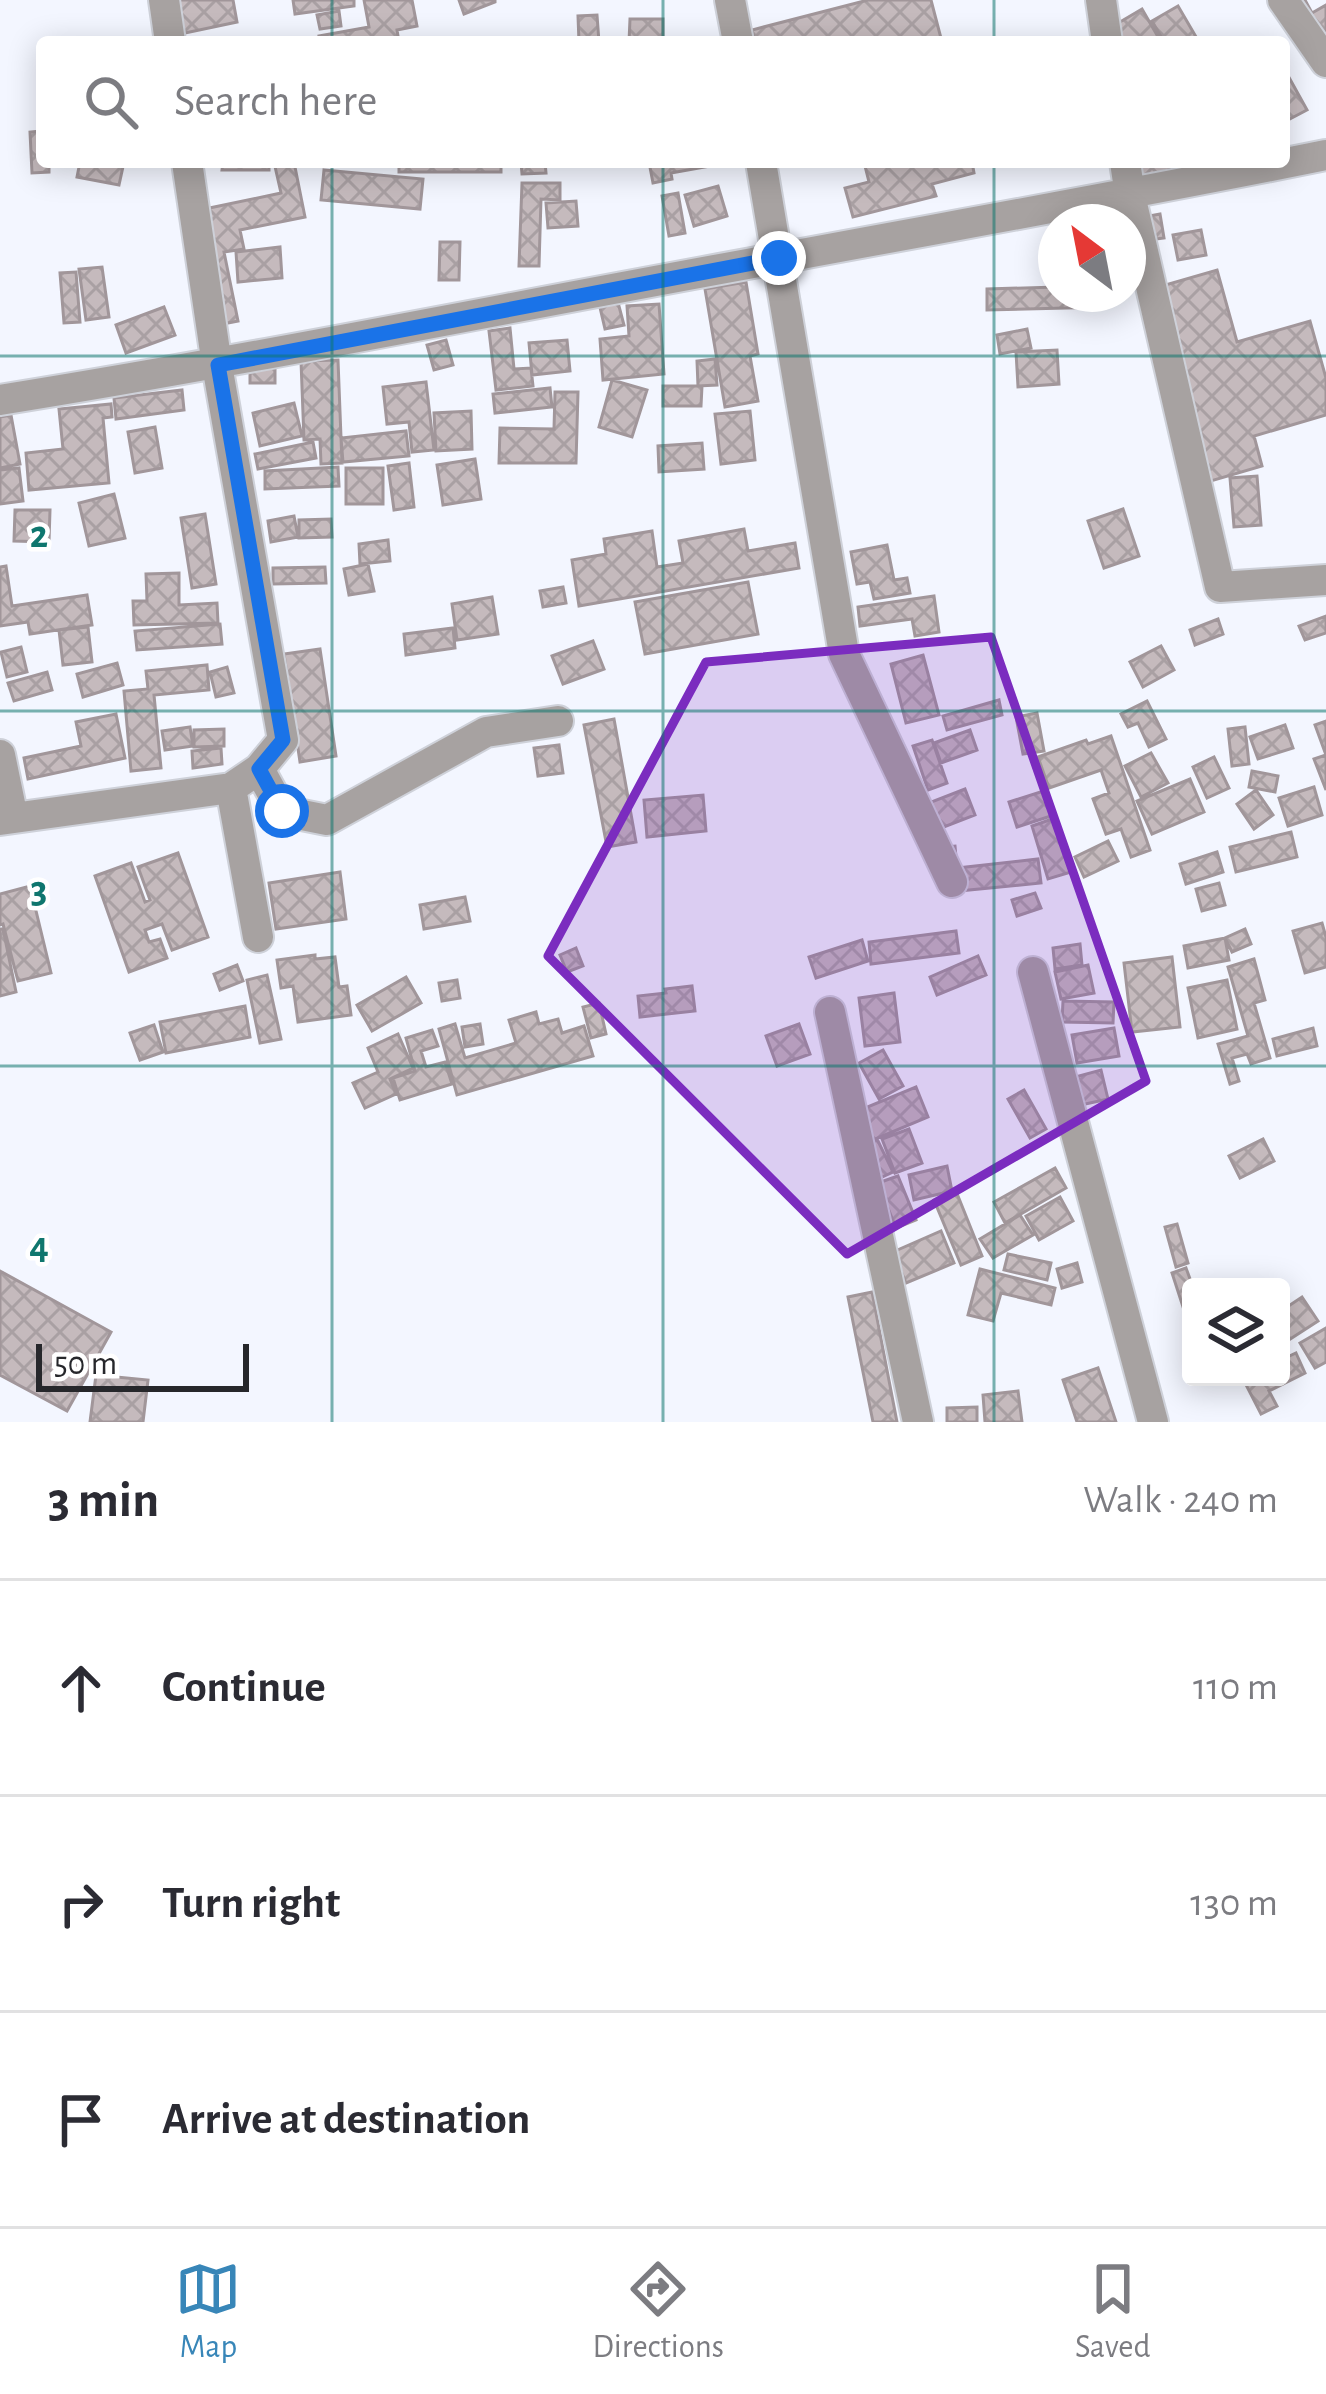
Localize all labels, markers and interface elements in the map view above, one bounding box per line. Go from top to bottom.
search box [36,36,1290,168]
icon: search [78,69,144,135]
text: Search here [174,79,377,124]
north arrow [1038,204,1146,312]
route end [752,231,806,285]
text: 2 [30,516,48,555]
route start [255,784,309,838]
text: 3 [31,871,47,910]
text: 4 [29,1227,49,1266]
map controls [1182,1278,1290,1386]
button: layers [1182,1278,1290,1386]
scale bar [36,1338,249,1391]
text: 50 m [54,1348,117,1381]
text: 3 min [48,1475,159,1526]
text: Walk · 240 m [1083,1481,1278,1520]
icon: ahead [48,1655,114,1721]
text: Continue [162,1665,326,1710]
text: 110 m [1193,1668,1278,1707]
icon: right [48,1871,114,1937]
text: Turn right [162,1881,340,1926]
text: 130 m [1190,1884,1278,1923]
icon: arrive [48,2087,114,2153]
text: Arrive at destination [162,2097,530,2142]
tab: Map [175,2256,241,2368]
tab: Directions [592,2256,724,2368]
tab: Saved [1075,2256,1150,2368]

